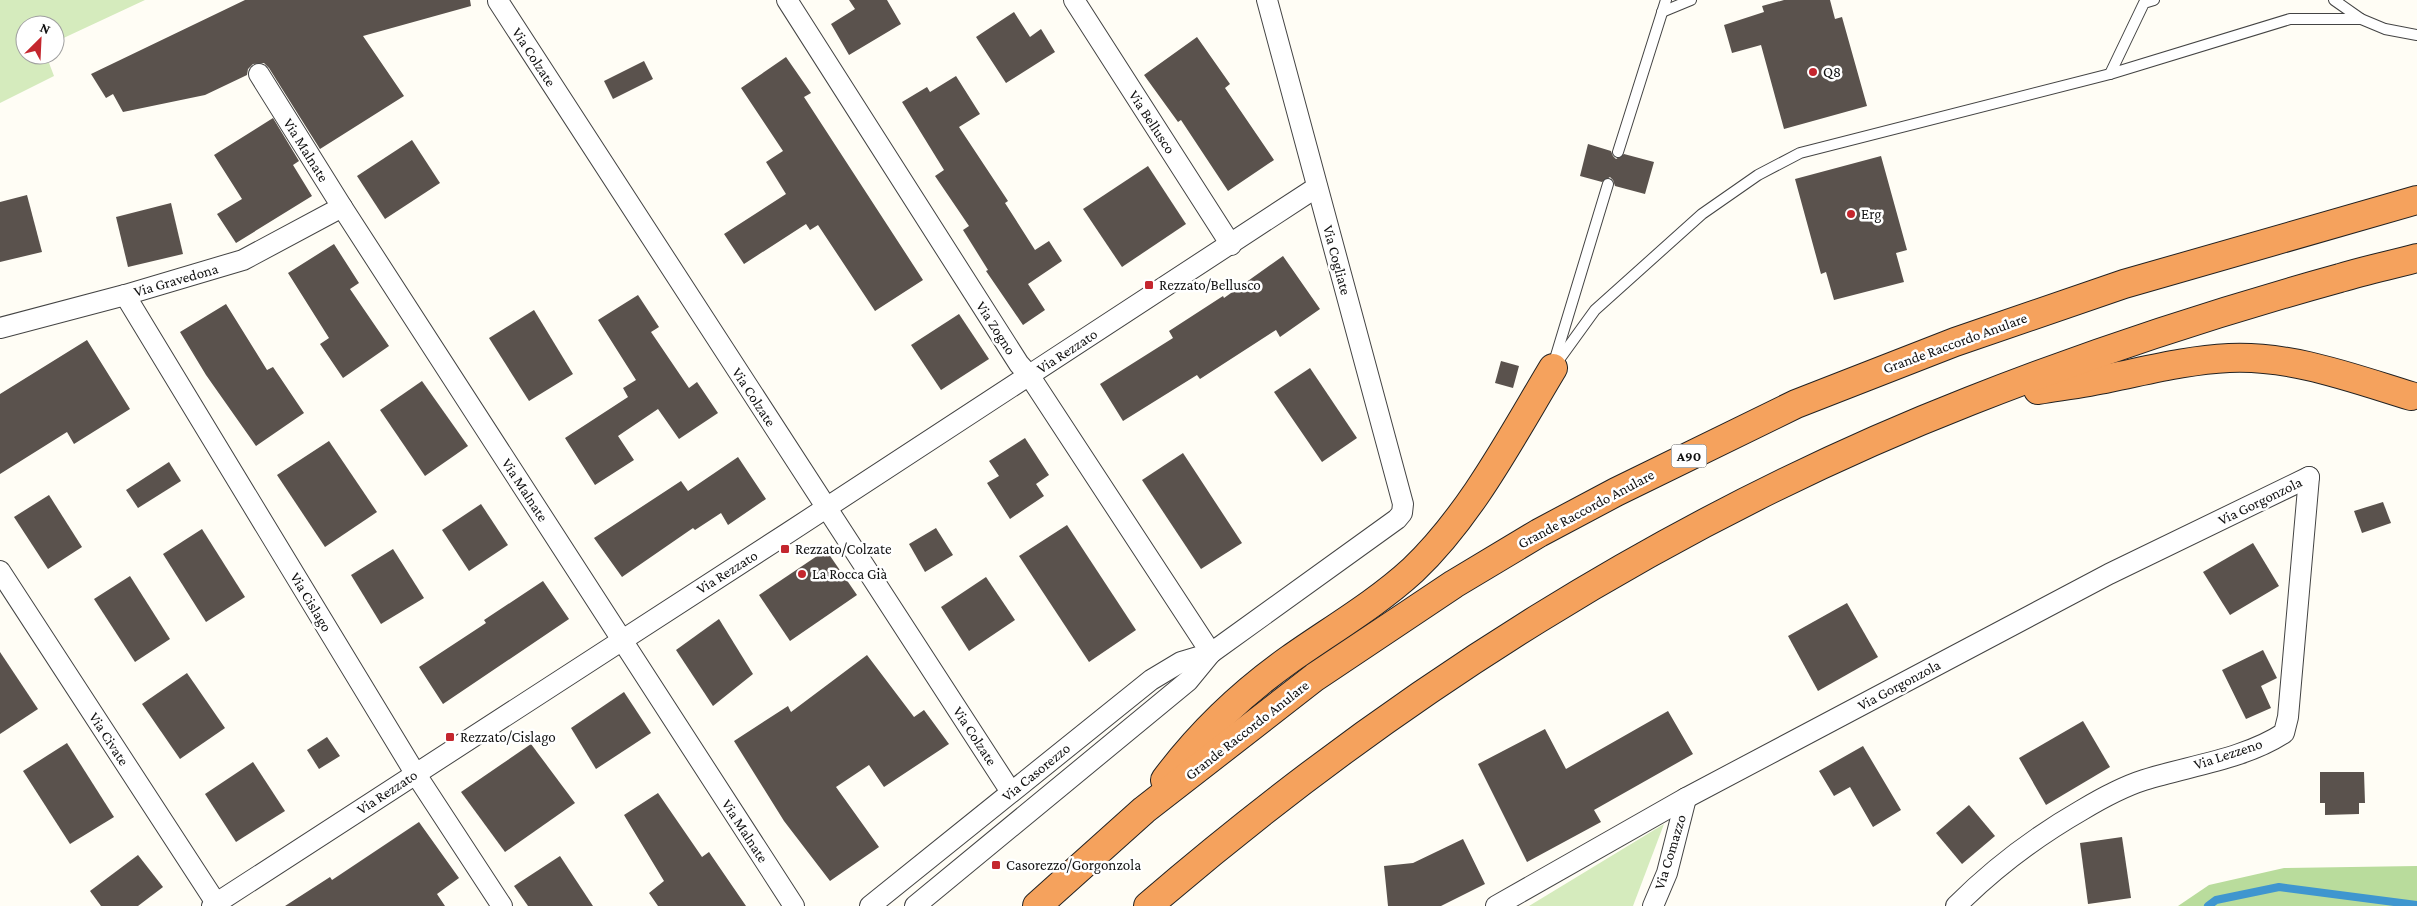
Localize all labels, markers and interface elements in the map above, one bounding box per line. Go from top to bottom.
north arrow [15,15,65,65]
text: N [38,19,53,38]
street label: Via Colzate [509,25,559,90]
place label: Q8 [1823,64,1841,80]
marker: Q8 [1807,66,1819,78]
street label: Via Bellusco [1126,87,1178,157]
street label: Via Malnate [280,115,332,185]
place label: Erg [1861,206,1881,223]
marker: Erg [1845,208,1857,220]
street label: Via Cogliate [1319,223,1354,297]
street label: Via Gravedona [132,260,220,300]
place label: Rezzato/Bellusco [1159,277,1261,293]
marker: Rezzato/Bellusco [1143,279,1155,291]
street label: Via Zogno [972,298,1019,358]
street label: Grande Raccordo Anulare [1881,309,2029,376]
street label: Via Rezzato [1034,326,1100,376]
street label: Via Colzate [729,365,779,430]
road number: A90 [1672,444,1706,468]
street label: Via Malnate [499,456,551,525]
street label: Grande Raccordo Anulare [1515,466,1657,552]
street label: Via Gorgonzola [2215,474,2305,529]
place label: Rezzato/Colzate [795,541,892,557]
marker: Rezzato/Colzate [779,543,791,555]
street label: Via Rezzato [694,547,760,597]
place label: La Rocca Già [812,566,887,582]
marker: La Rocca Già [796,568,808,580]
street label: Via Cislago [286,570,335,635]
street label: Via Gorgonzola [1855,656,1944,714]
street label: Grande Raccordo Anulare [1182,677,1312,783]
street label: Via Colzate [950,704,1000,769]
street label: Via Civate [86,709,132,769]
place label: Rezzato/Cislago [460,729,556,746]
marker: Rezzato/Cislago [444,731,456,743]
street label: Via Lezzeno [2192,735,2264,773]
street label: Via Casorezzo [999,740,1073,804]
street label: Via Rezzato [354,767,420,817]
street label: Via Malnate [719,797,771,866]
street label: Via Comazzo [1651,813,1689,891]
place label: Casorezzo/Gorgonzola [1006,857,1141,874]
marker: Casorezzo/Gorgonzola [990,859,1002,871]

